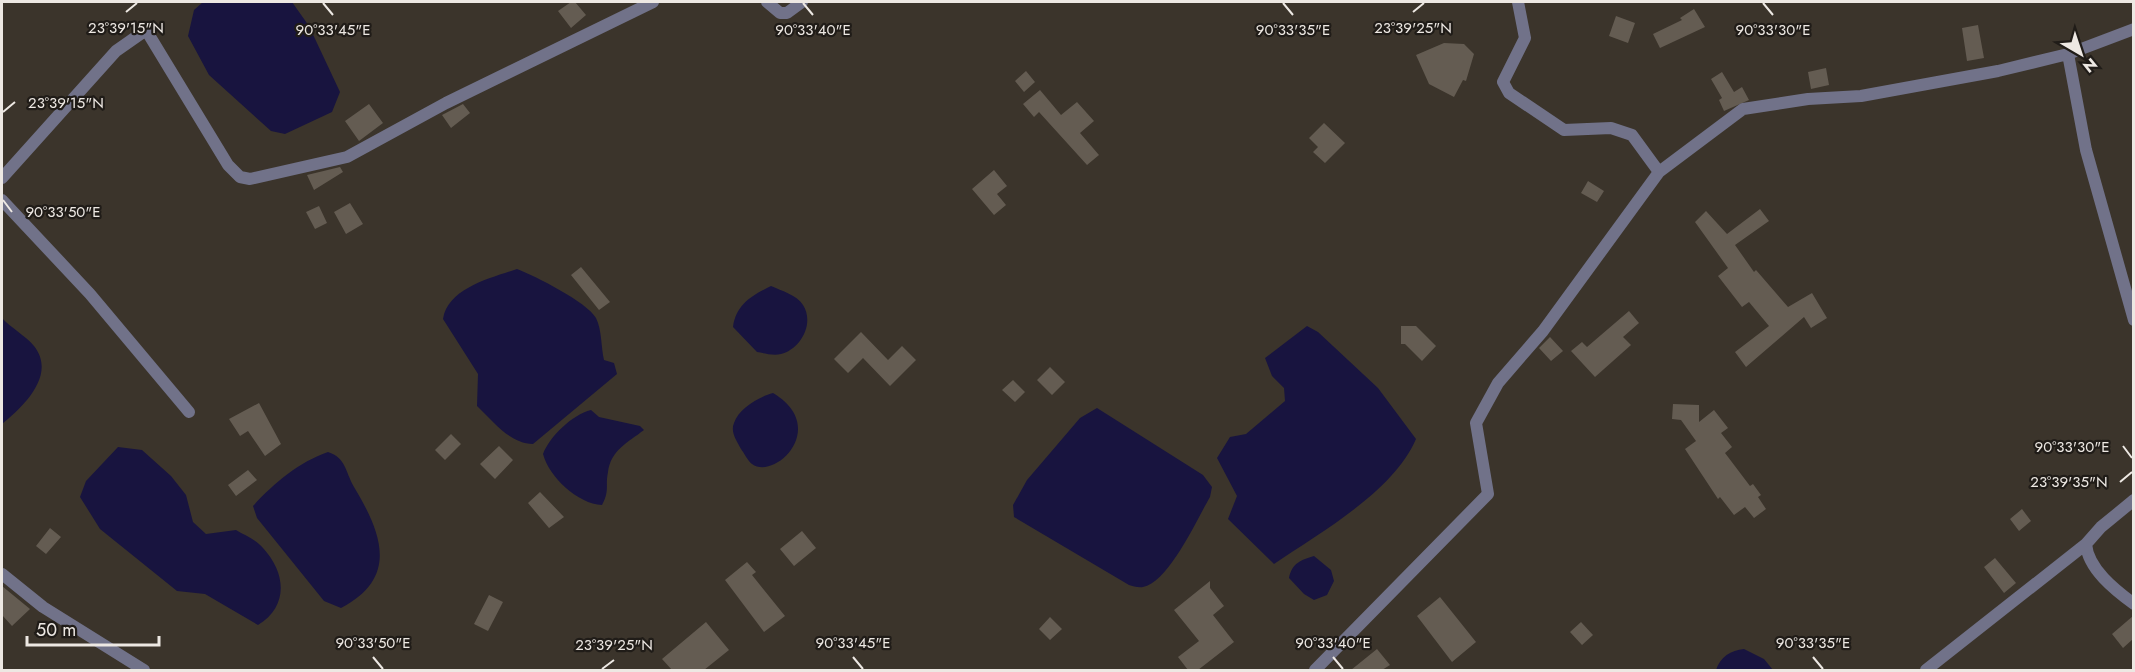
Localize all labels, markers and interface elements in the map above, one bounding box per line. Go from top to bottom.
text: 23°39'15"N [88,17,164,39]
text: 23°39'25"N [1374,17,1452,39]
text: 90°33'45"E [296,19,370,41]
text: 90°33'40"E [775,19,851,41]
text: 90°33'35"E [1256,19,1330,41]
text: 90°33'30"E [1736,19,1810,41]
north arrow [2051,24,2111,84]
text: N [2078,52,2102,78]
text: 23°39'15"N [28,92,104,114]
text: 90°33'50"E [25,201,101,223]
text: 90°33'30"E [2035,436,2109,458]
text: 23°39'35"N [2030,471,2108,493]
scale bar [27,609,159,647]
text: 50 m [36,617,76,643]
text: 90°33'50"E [335,632,411,654]
text: 90°33'45"E [816,632,890,654]
text: 90°33'40"E [1295,632,1371,654]
text: 90°33'35"E [1776,632,1850,654]
text: 23°39'25"N [575,634,653,656]

